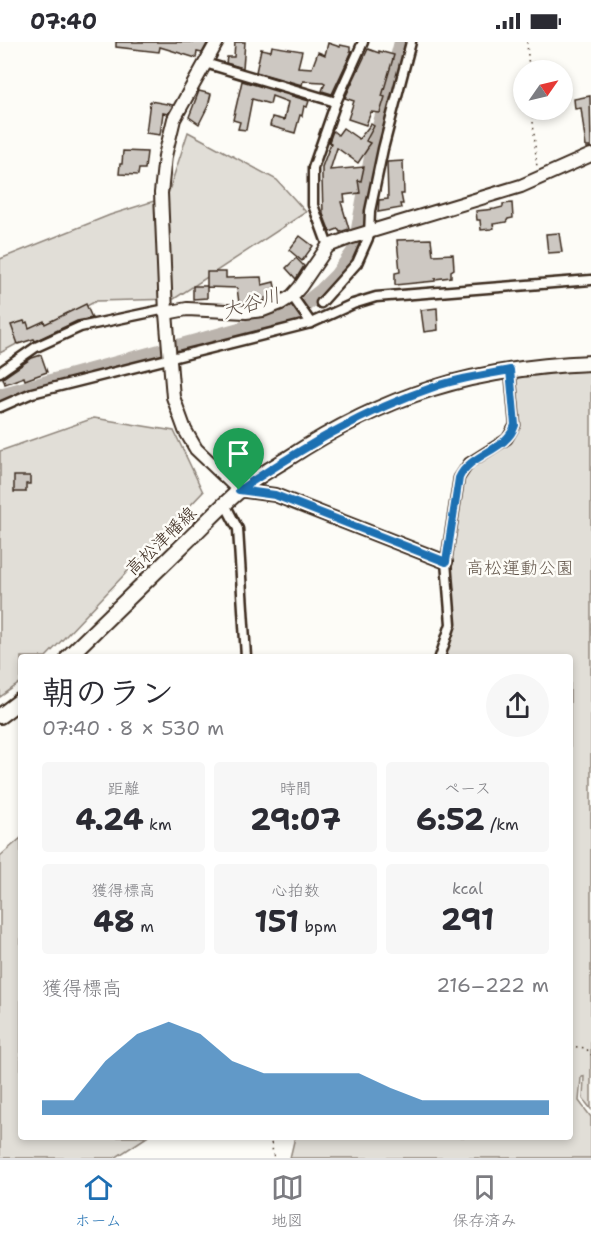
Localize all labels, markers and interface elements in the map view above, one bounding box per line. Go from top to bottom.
text: 07:40 [30,7,97,36]
north arrow [513,60,573,120]
map controls [513,60,573,120]
water label: 大谷川 [219,282,283,324]
pin [213,428,264,490]
icon: arrive [222,437,255,470]
street label: 高松津幡線 [120,501,202,581]
park label: 高松運動公園 [466,556,574,580]
text: 朝のラン [42,670,174,715]
button: share [486,674,549,737]
text: 07:40 · 8 × 530 m [42,715,224,741]
text: 距離 [107,778,140,799]
text: 時間 [279,778,312,799]
text: ペース [444,778,491,799]
text: 4.24 [75,799,144,840]
text: 29:07 [250,799,341,840]
text: 6:52 [416,799,485,840]
text: km [144,814,172,835]
text: /km [485,814,519,835]
text: kcal [452,878,483,899]
text: 獲得標高 [91,880,156,901]
text: 心拍数 [271,880,320,901]
text: 291 [441,899,494,940]
text: 48 [93,901,135,942]
text: 151 [254,901,299,942]
text: m [135,916,154,937]
text: bpm [299,916,337,937]
text: 216–222 m [436,972,549,998]
text: 獲得標高 [42,975,122,1001]
tab: ホーム [74,1171,122,1231]
tab: 地図 [271,1171,304,1231]
tab: 保存済み [453,1171,517,1231]

